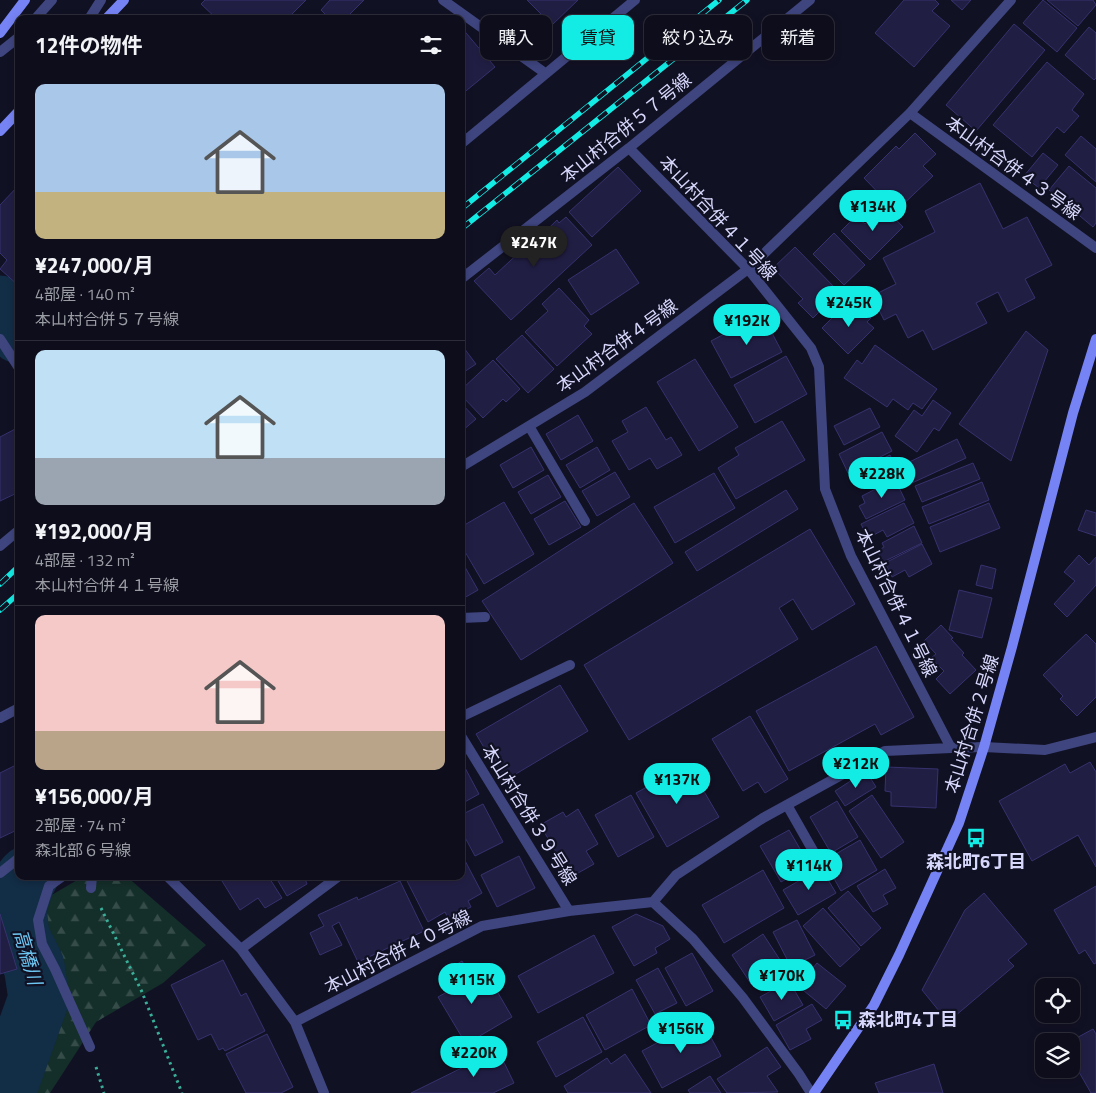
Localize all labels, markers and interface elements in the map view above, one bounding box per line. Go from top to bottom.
chip: 購入 [480,15,552,60]
chip: 賃貸 [562,15,634,60]
chip: 絞り込み [644,15,752,60]
chip: 新着 [762,15,834,60]
text: 12件の物件 [35,29,143,61]
icon: filters [417,31,445,59]
street label: 本山村合併５７号線 [554,66,697,189]
street label: 本山村合併４３号線 [940,109,1087,226]
icon: home [195,117,285,207]
street label: 本山村合併４１号線 [653,149,783,286]
pin: ¥134K [838,190,908,232]
text: ¥134K [850,194,896,218]
pin: ¥247K [499,226,569,268]
text: ¥247K [511,230,557,254]
text: ¥247,000/月 [35,249,154,281]
text: 4部屋 · 140 m² [35,282,135,306]
pin: ¥245K [814,286,884,328]
text: ¥245K [826,290,872,314]
street label: 本山村合併４号線 [551,292,683,399]
pin: ¥192K [712,304,782,346]
text: 本山村合併５７号線 [35,307,179,331]
text: ¥192K [724,308,770,332]
icon: home [195,382,285,472]
pin: ¥228K [847,456,917,499]
text: ¥228K [859,461,905,485]
text: ¥192,000/月 [35,515,154,547]
street label: 本山村合併４１号線 [849,524,944,682]
text: 4部屋 · 132 m² [35,548,135,572]
text: 本山村合併４１号線 [35,573,179,597]
icon: home [195,647,285,737]
street label: 本山村合併２号線 [938,651,1005,797]
street label: 本山村合併３９号線 [475,739,584,891]
pin: ¥212K [821,746,891,789]
text: ¥212K [833,751,879,775]
pin: ¥137K [642,762,712,805]
text: ¥137K [654,767,700,791]
text: ¥156,000/月 [35,780,154,812]
text: 2部屋 · 74 m² [35,813,126,837]
bus stop icon: 森北町6丁目 [965,827,987,849]
text: 森北部６号線 [35,838,131,862]
pin: ¥114K [774,848,844,891]
place label: 森北町6丁目 [926,848,1026,875]
text: ¥114K [786,853,832,877]
street label: 本山村合併４０号線 [319,903,476,1000]
water label: 高橋川 [7,925,51,990]
pin: ¥170K [747,958,817,1001]
pin: ¥115K [437,962,507,1005]
text: ¥170K [759,963,805,987]
text: ¥115K [449,967,495,991]
map controls [1035,978,1080,1078]
button: locate [1035,978,1080,1023]
place label: 森北町4丁目 [858,1006,958,1033]
bus stop icon: 森北町4丁目 [832,1009,854,1031]
pin: ¥156K [646,1012,716,1054]
text: ¥156K [658,1016,704,1040]
button: layers [1035,1033,1080,1078]
pin: ¥220K [439,1036,509,1078]
text: ¥220K [451,1040,497,1064]

